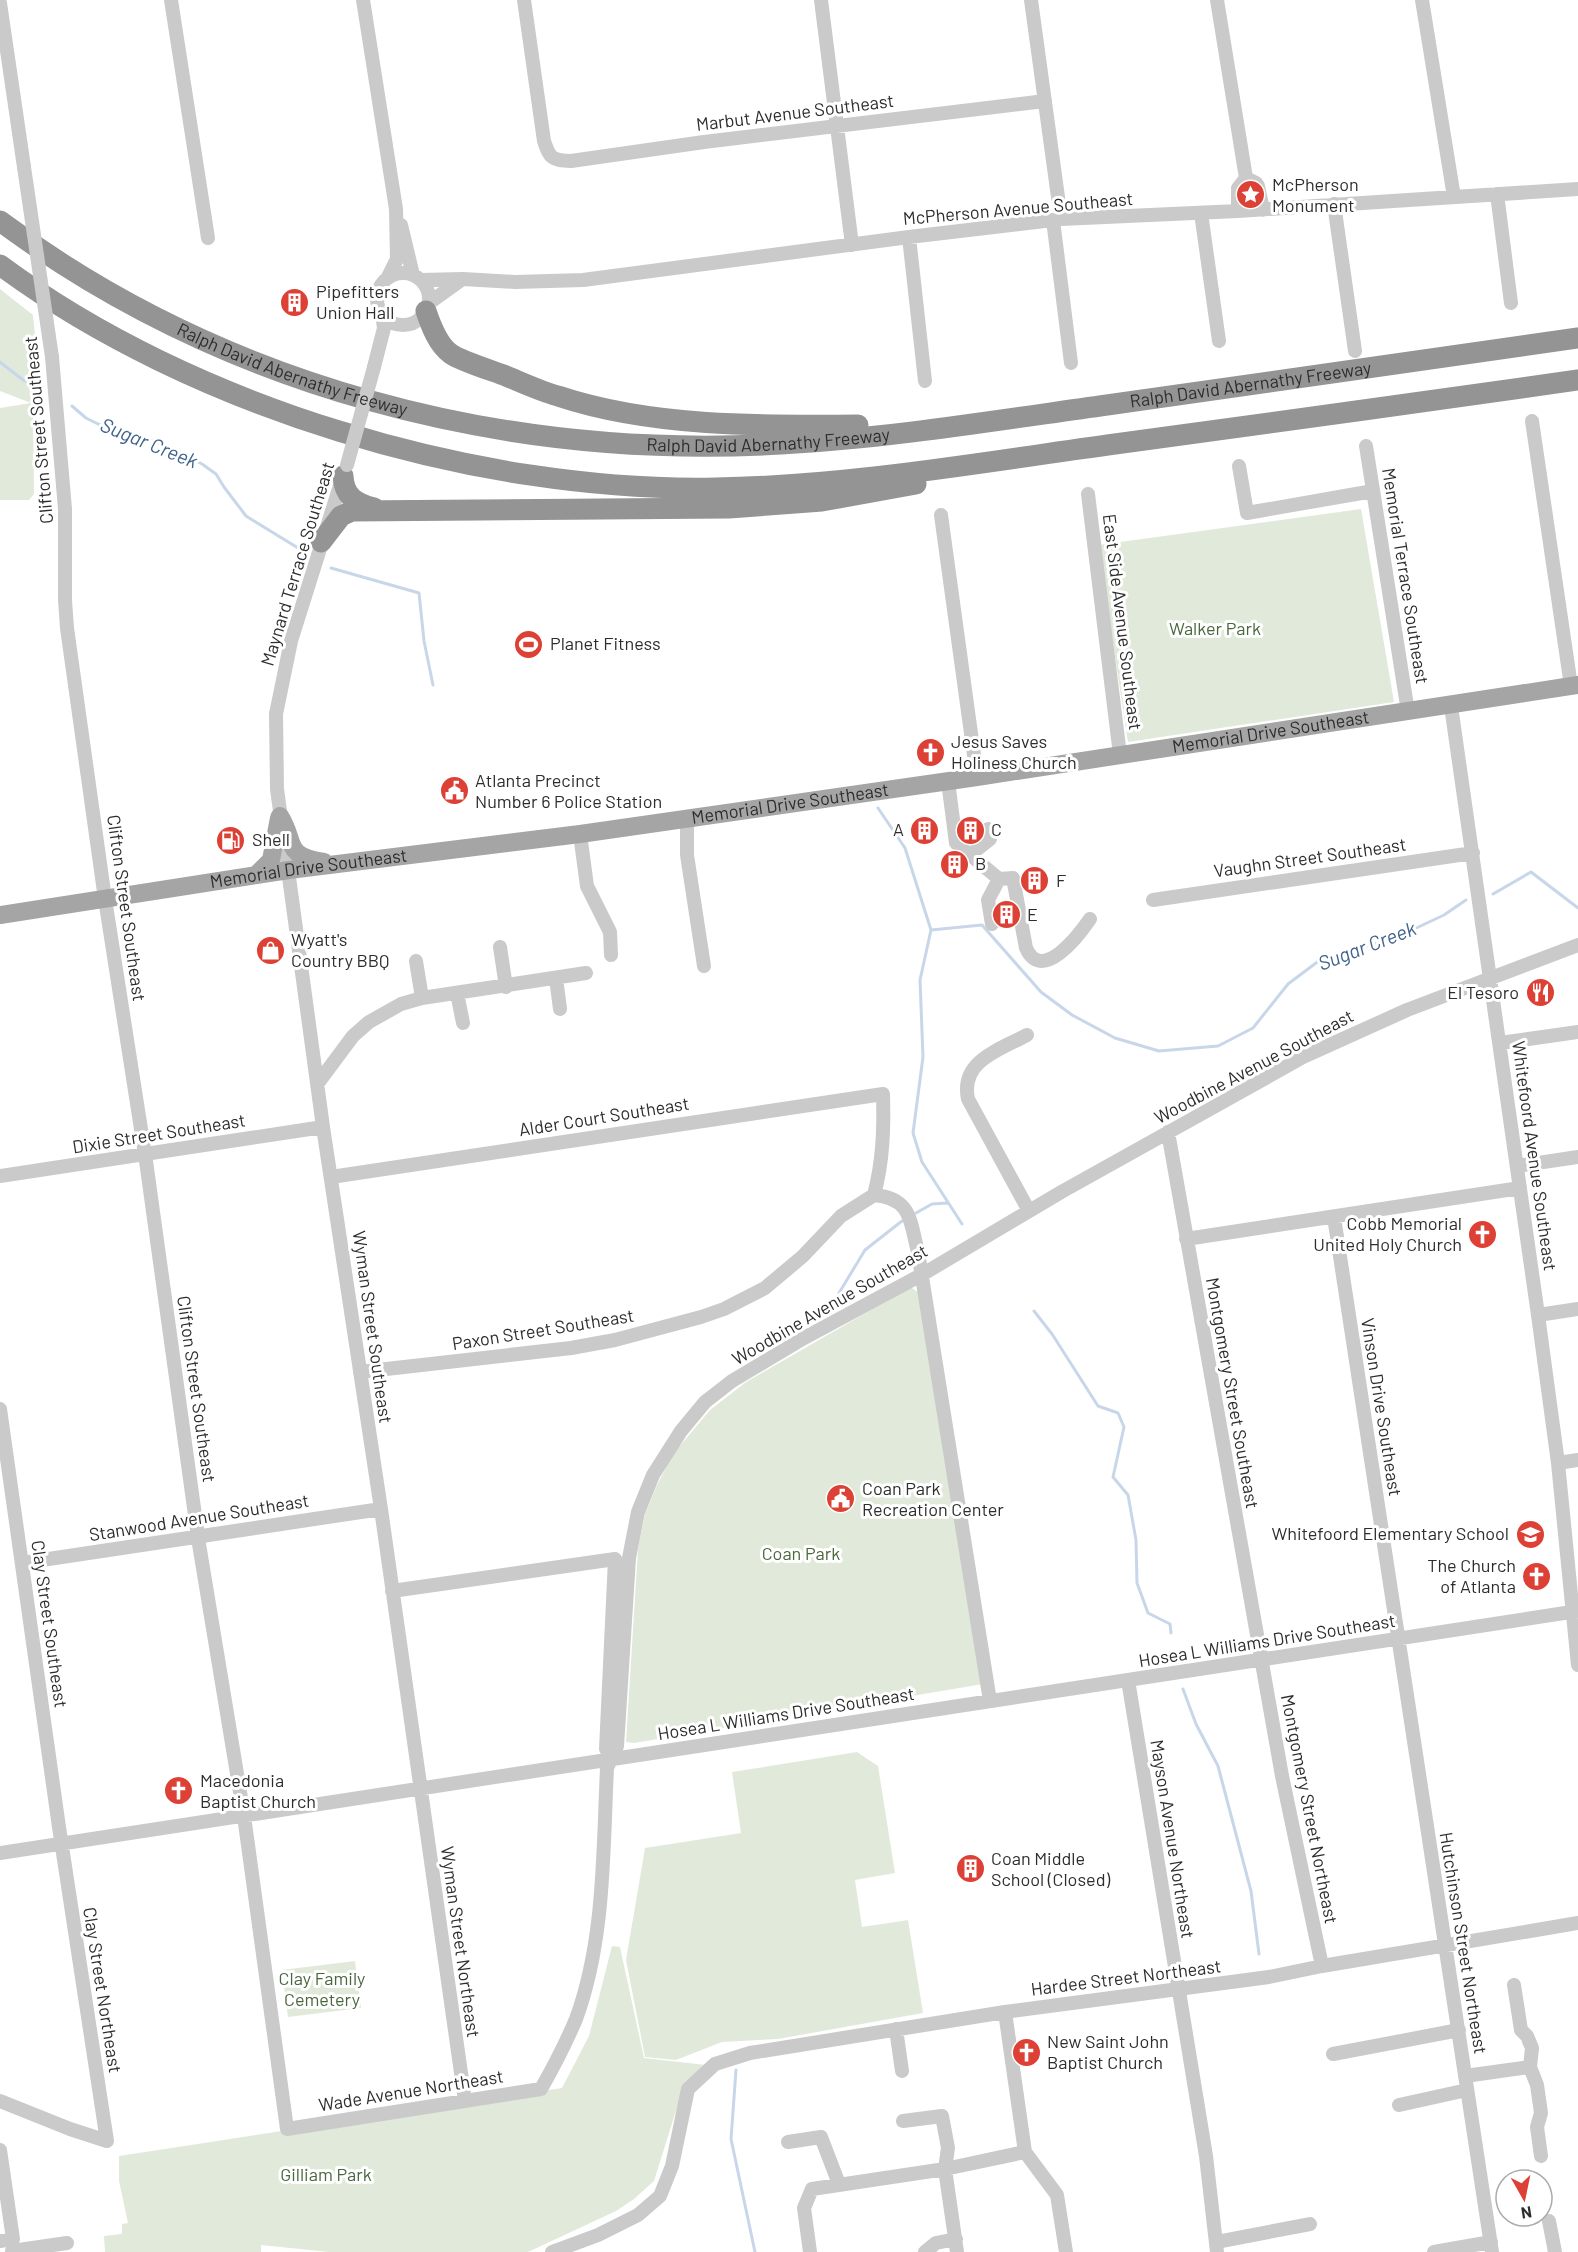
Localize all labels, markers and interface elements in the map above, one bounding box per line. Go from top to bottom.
street label: Marbut Avenue Southeast [695,89,895,135]
place label: McPherson Monument [1272,173,1359,216]
place icon: McPherson Monument [1235,179,1267,211]
street label: McPherson Avenue Southeast [902,187,1134,229]
place label: Pipefitters Union Hall [316,280,399,323]
building icon: Pipefitters Union Hall [279,286,311,318]
street label: Ralph David Abernathy Freeway [174,318,410,420]
street label: Clifton Street Southeast [19,335,57,525]
street label: Ralph David Abernathy Freeway [1128,356,1373,412]
water label: Sugar Creek [97,412,202,473]
street label: Ralph David Abernathy Freeway [646,423,891,456]
street label: Maynard Terrace Southeast [255,459,339,668]
street label: Memorial Terrace Southeast [1378,466,1434,685]
street label: East Side Avenue Southeast [1099,512,1147,731]
park label: Walker Park [1169,617,1261,639]
sports icon: Planet Fitness [513,628,545,660]
place label: Planet Fitness [550,632,661,654]
street label: Memorial Drive Southeast [1171,705,1371,757]
place label: Jesus Saves Holiness Church [951,730,1077,773]
church icon: Jesus Saves Holiness Church [914,736,946,768]
place label: Atlanta Precinct Number 6 Police Station [475,769,662,812]
public building icon: Atlanta Precinct Number 6 Police Station [438,775,470,807]
street label: Memorial Drive Southeast [690,778,890,828]
street label: Clifton Street Southeast [103,813,151,1003]
building icon: A [909,814,941,846]
building icon: C [954,814,986,846]
place label: A [893,818,904,840]
place label: C [991,818,1002,840]
fuel station icon: Shell [215,824,247,856]
place label: Shell [252,828,290,850]
street label: Vaughn Street Southeast [1212,833,1407,881]
street label: Memorial Drive Southeast [208,843,408,892]
building icon: B [938,848,970,880]
place label: B [975,852,986,874]
building icon: F [1019,865,1051,897]
place label: F [1056,869,1066,891]
building icon: E [990,899,1022,931]
place label: E [1027,903,1038,925]
water label: Sugar Creek [1314,915,1419,975]
place label: Wyatt's Country BBQ [291,928,389,971]
shop icon: Wyatt's Country BBQ [254,934,286,966]
restaurant icon: El Tesoro [1524,977,1556,1009]
place label: El Tesoro [1447,981,1519,1003]
street label: Woodbine Avenue Southeast [1150,1004,1357,1128]
street label: Whitefoord Avenue Southeast [1508,1040,1562,1272]
street label: Alder Court Southeast [517,1092,690,1140]
street label: Dixie Street Southeast [71,1108,247,1158]
place label: Cobb Memorial United Holy Church [1313,1212,1462,1255]
church icon: Cobb Memorial United Holy Church [1467,1218,1499,1250]
street label: Wyman Street Southeast [349,1229,397,1424]
street label: Woodbine Avenue Southeast [728,1239,931,1369]
street label: Montgomery Street Southeast [1202,1276,1264,1510]
street label: Clifton Street Southeast [173,1294,221,1484]
street label: Paxon Street Southeast [450,1304,635,1354]
street label: Vinson Drive Southeast [1357,1316,1407,1498]
place label: Coan Park Recreation Center [862,1477,1004,1520]
public building icon: Coan Park Recreation Center [825,1483,857,1515]
street label: Stanwood Avenue Southeast [87,1489,310,1545]
school or university icon: Whitefoord Elementary School [1514,1518,1546,1550]
place label: Whitefoord Elementary School [1271,1522,1509,1544]
street label: Clay Street Southeast [27,1539,73,1709]
park label: Coan Park [762,1542,840,1564]
place label: The Church of Atlanta [1427,1554,1516,1597]
church icon: The Church of Atlanta [1521,1560,1553,1592]
street label: Hosea L Williams Drive Southeast [1137,1609,1397,1671]
street label: Hosea L Williams Drive Southeast [656,1682,916,1744]
street label: Montgomery Street Northeast [1277,1692,1343,1925]
street label: Mayson Avenue Northeast [1146,1738,1200,1940]
place label: Macedonia Baptist Church [200,1769,316,1812]
church icon: Macedonia Baptist Church [163,1775,195,1807]
street label: Hutchinson Street Northeast [1436,1830,1492,2055]
street label: Wyman Street Northeast [437,1845,485,2039]
place label: Coan Middle School (Closed) [991,1847,1110,1890]
building icon: Coan Middle School (Closed) [954,1853,986,1885]
street label: Clay Street Northeast [79,1905,127,2074]
street label: Hardee Street Northeast [1029,1954,1222,2000]
park label: Clay Family Cemetery [279,1967,365,2010]
place label: New Saint John Baptist Church [1047,2030,1169,2073]
church icon: New Saint John Baptist Church [1010,2036,1042,2068]
street label: Wade Avenue Northeast [317,2065,505,2115]
park label: Gilliam Park [280,2163,372,2185]
north arrow [1494,2168,1554,2228]
text: N [1520,2203,1533,2224]

